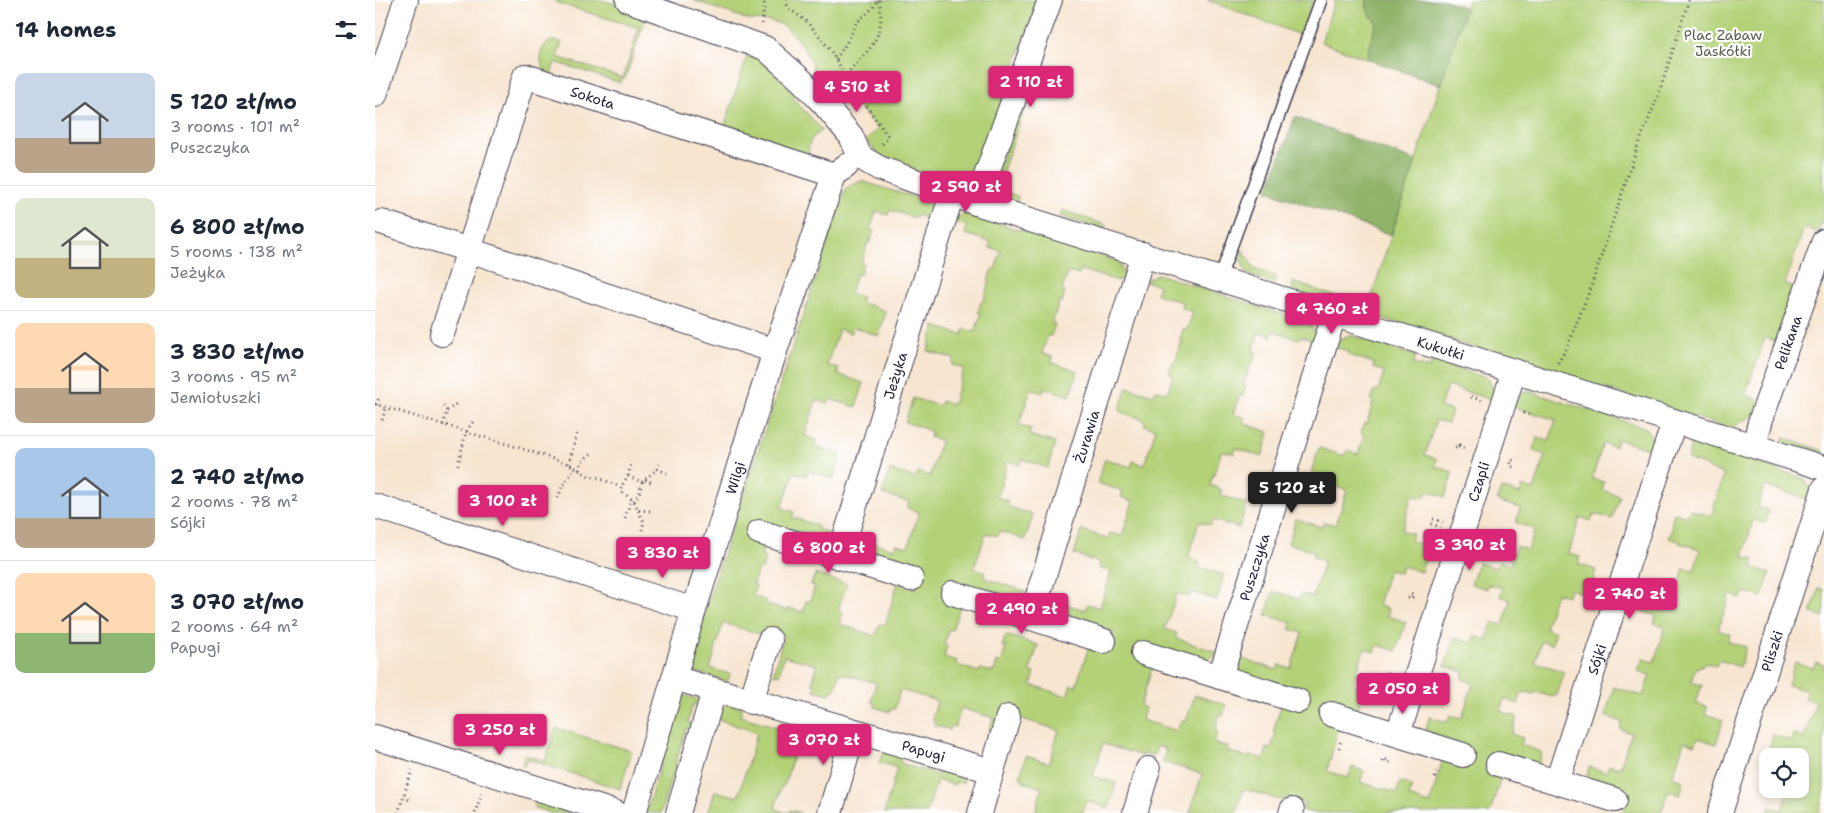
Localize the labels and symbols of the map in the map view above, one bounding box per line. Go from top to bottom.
park label: Plac Zabaw Jaskółki [1684,26,1762,60]
pin: 2 110 zł [979,66,1083,108]
pin: 4 510 zł [805,70,909,113]
street label: Sokoła [568,82,617,113]
pin: 2 590 zł [914,170,1018,213]
pin: 4 760 zł [1280,292,1384,335]
street label: Pelikana [1770,313,1806,372]
street label: Kukułki [1415,332,1467,364]
street label: Jeżyka [880,350,911,401]
street label: Żurawia [1070,407,1104,465]
street label: Wilgi [722,459,749,497]
street label: Czapli [1464,459,1493,504]
pin: 5 120 zł [1240,472,1344,514]
pin: 3 100 zł [451,484,555,527]
pin: 3 390 zł [1418,528,1522,571]
street label: Puszczyka [1235,531,1274,603]
pin: 6 800 zł [777,532,881,574]
pin: 3 830 zł [611,536,715,579]
pin: 2 740 zł [1578,578,1682,620]
pin: 2 490 zł [970,592,1074,635]
street label: Pliszki [1757,628,1787,674]
street label: Sójki [1583,642,1610,677]
pin: 2 050 zł [1351,672,1455,715]
pin: 3 250 zł [448,714,552,756]
pin: 3 070 zł [772,724,876,766]
street label: Papugi [900,736,947,766]

